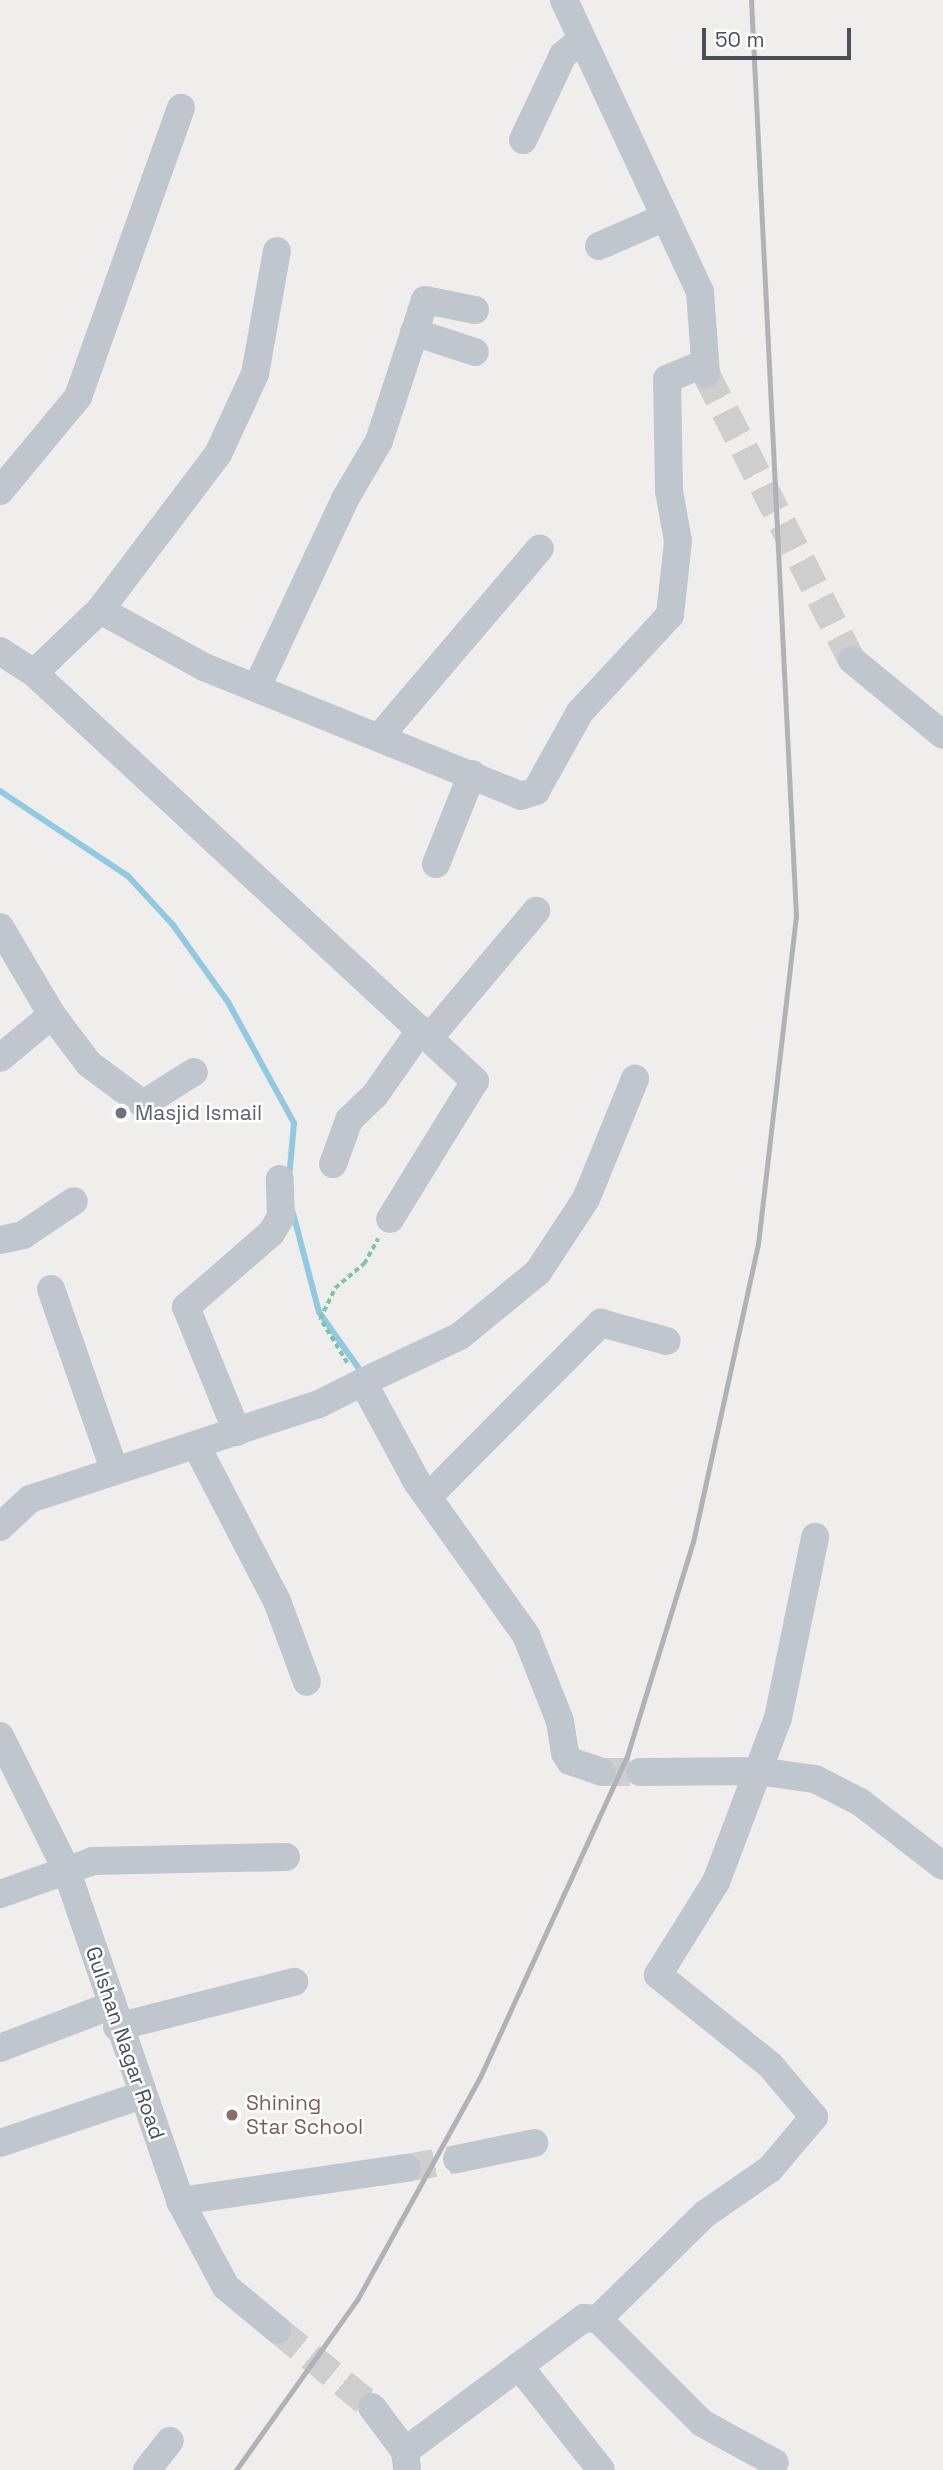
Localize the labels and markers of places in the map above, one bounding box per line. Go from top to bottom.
place label: Masjid Ismail [135,1100,262,1126]
marker: Masjid Ismail [113,1105,129,1121]
place label: Shining Star School [246,2090,363,2140]
marker: Shining Star School [224,2107,240,2123]

